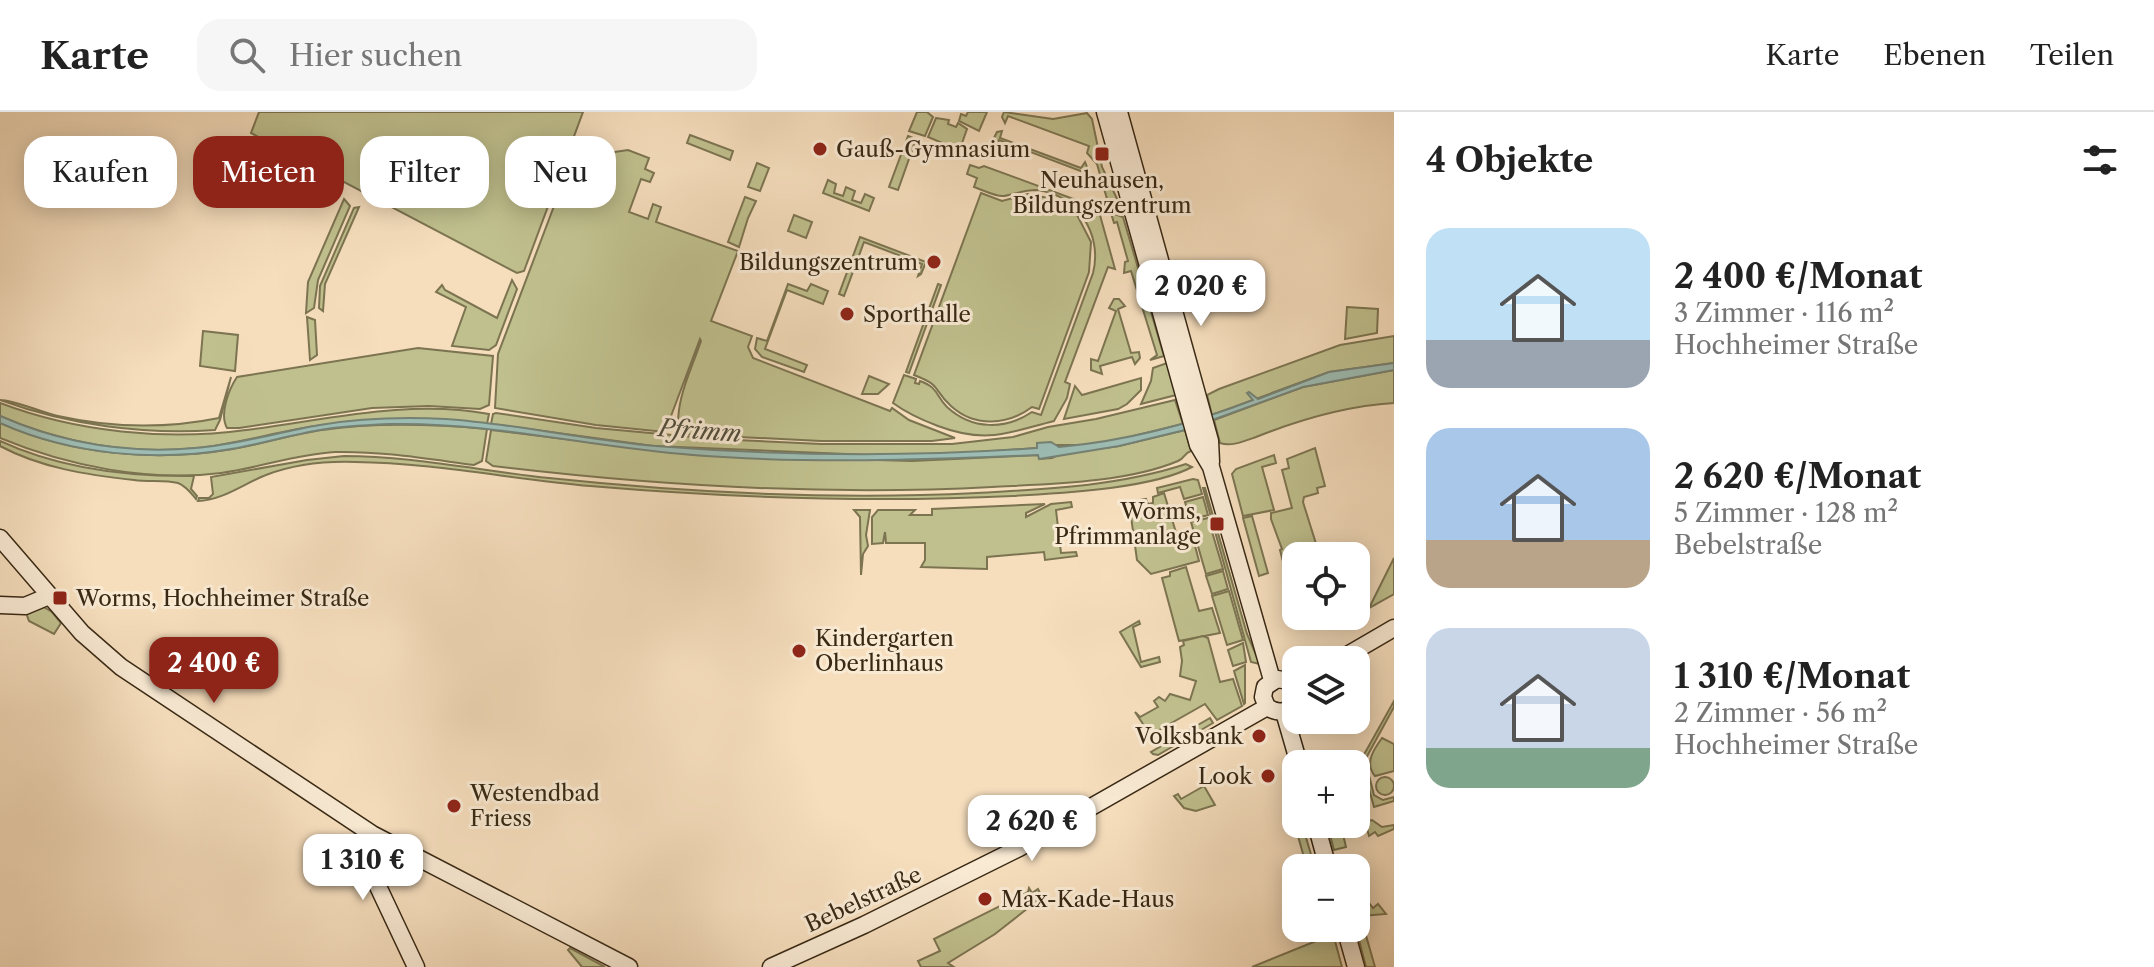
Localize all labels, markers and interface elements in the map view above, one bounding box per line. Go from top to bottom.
search box [197,19,757,91]
text: Karte [40,32,149,79]
icon: search [225,33,269,77]
text: Hier suchen [289,37,462,74]
text: Karte [1765,38,1839,72]
text: Ebenen [1883,38,1986,72]
text: Teilen [2030,38,2114,72]
chip: Kaufen [24,136,177,208]
chip: Mieten [193,136,344,208]
chip: Filter [360,136,489,208]
chip: Neu [505,136,616,208]
place label: Gauß-Gymnasium [836,136,1031,163]
icon: filters [2078,138,2122,182]
text: 4 Objekte [1426,139,1593,181]
marker: Gauß-Gymnasium [811,140,829,158]
marker: Neuhausen, Bildungszentrum [1093,145,1111,163]
place label: Neuhausen, Bildungszentrum [1013,167,1192,219]
place label: Bildungszentrum [739,249,919,276]
marker: Bildungszentrum [925,253,943,271]
text: 2 400 €/Monat [1674,255,1923,297]
pin: 2 020 € [1127,260,1275,328]
icon: home [1490,260,1586,356]
text: 2 020 € [1154,270,1248,302]
text: 3 Zimmer · 116 m² [1674,297,1894,329]
place label: Sporthalle [863,301,971,328]
marker: Sporthalle [838,305,856,323]
text: Hochheimer Straße [1674,329,1918,361]
water label: Pfrimm [656,413,743,448]
text: 2 620 €/Monat [1674,455,1921,497]
icon: home [1490,460,1586,556]
text: 5 Zimmer · 128 m² [1674,497,1898,529]
place label: Worms, Pfrimmanlage [1054,498,1201,550]
marker: Worms, Pfrimmanlage [1208,515,1226,533]
text: Bebelstraße [1674,529,1822,561]
map controls [1282,542,1370,942]
button: locate [1282,542,1370,630]
place label: Worms, Hochheimer Straße [75,585,369,612]
marker: Worms, Hochheimer Straße [51,589,69,607]
place label: Kindergarten Oberlinhaus [815,625,954,677]
pin: 2 400 € [140,637,288,705]
marker: Kindergarten Oberlinhaus [790,642,808,660]
button: layers [1282,646,1370,734]
text: 2 400 € [167,647,261,679]
text: 1 310 €/Monat [1674,655,1910,697]
icon: home [1490,660,1586,756]
text: 2 Zimmer · 56 m² [1674,697,1887,729]
place label: Volksbank [1134,723,1244,750]
marker: Volksbank [1250,727,1268,745]
text: Hochheimer Straße [1674,729,1918,761]
button: + [1282,750,1370,838]
place label: Look [1198,763,1253,790]
marker: Look [1259,767,1277,785]
place label: Westendbad Friess [469,780,600,832]
pin: 2 620 € [958,795,1106,863]
marker: Westendbad Friess [445,797,463,815]
text: 2 620 € [986,805,1078,837]
pin: 1 310 € [289,834,437,902]
text: 1 310 € [321,844,405,876]
button: − [1282,854,1370,942]
street label: Bebelstraße [801,861,926,938]
place label: Max-Kade-Haus [1001,886,1174,913]
marker: Max-Kade-Haus [976,890,994,908]

